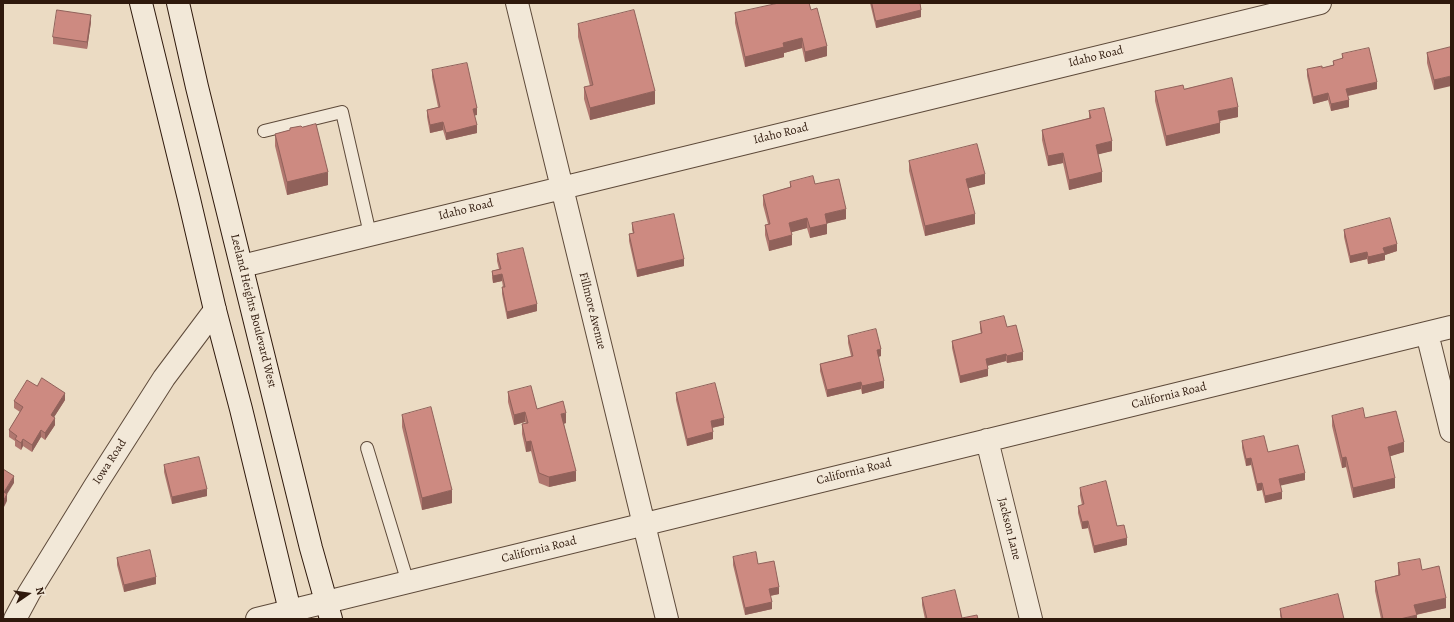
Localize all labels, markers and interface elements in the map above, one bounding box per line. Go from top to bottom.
street label: Idaho Road [1067,43,1125,71]
street label: Idaho Road [752,120,810,148]
street label: Idaho Road [437,196,495,224]
street label: Leeland Heights Boulevard West [227,233,279,389]
street label: Fillmore Avenue [575,271,609,351]
street label: California Road [1130,380,1208,412]
street label: Iowa Road [90,437,130,487]
street label: California Road [815,456,893,488]
street label: Jackson Lane [994,496,1024,562]
street label: California Road [500,534,578,566]
north arrow [8,574,48,614]
text: N [32,586,48,597]

